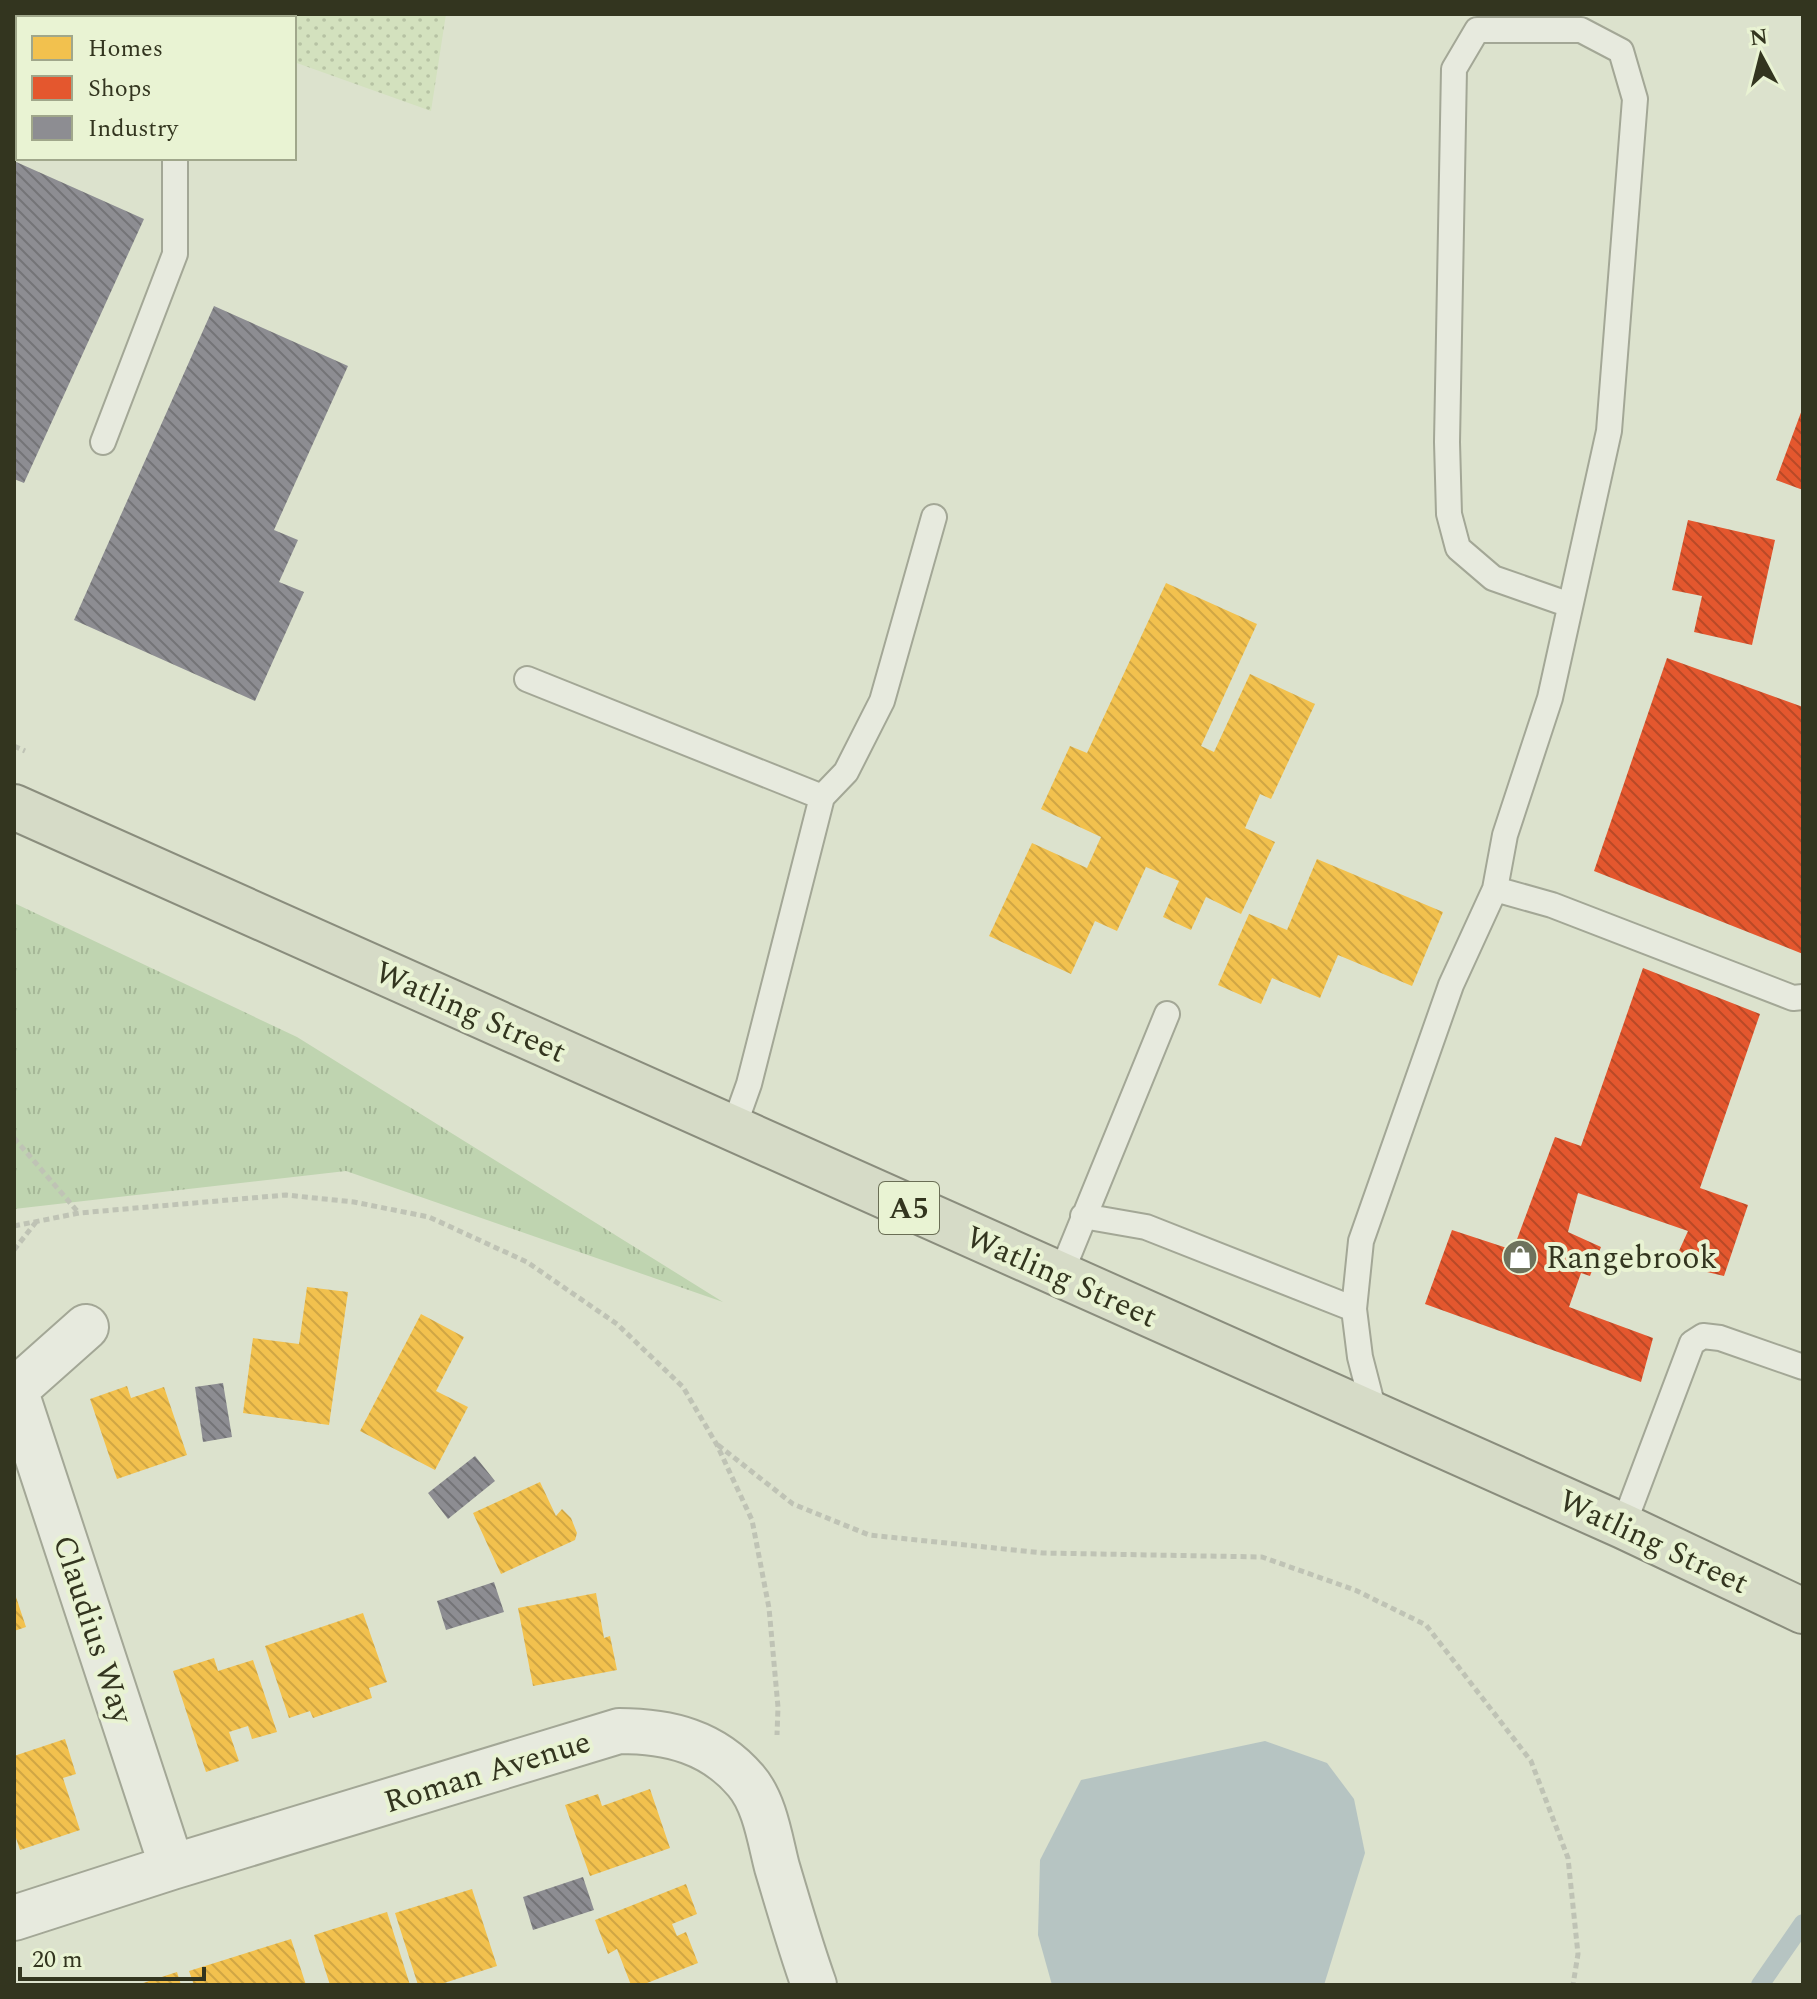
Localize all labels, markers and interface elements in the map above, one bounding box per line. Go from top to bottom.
legend [16,16,296,160]
north arrow [1721,16,1801,96]
text: N [1748,20,1770,55]
text: Homes [88,31,163,67]
text: Shops [88,71,152,107]
text: Industry [88,111,180,147]
street label: Watling Street [367,948,574,1076]
road number: A5 [879,1182,939,1234]
street label: Watling Street [958,1213,1165,1341]
place label: Rangebrook [1546,1234,1717,1283]
shop icon: Rangebrook [1501,1238,1539,1276]
street label: Watling Street [1550,1477,1757,1608]
street label: Claudius Way [39,1529,147,1732]
street label: Roman Avenue [378,1718,597,1827]
scale bar [20,1931,204,1981]
text: 20 m [32,1942,83,1978]

